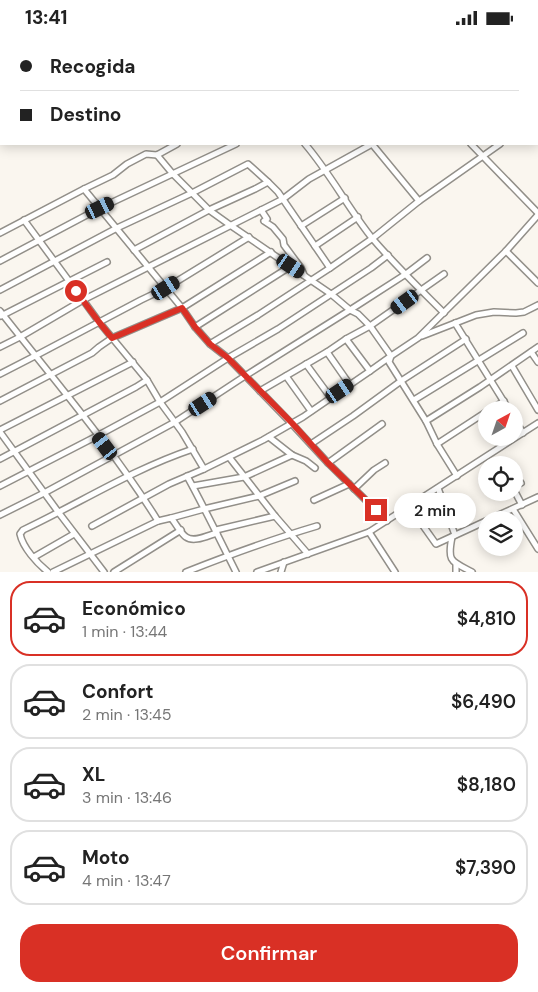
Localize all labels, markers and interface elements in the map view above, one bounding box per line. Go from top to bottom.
text: 13:41 [25,5,67,30]
text: Recogida [50,54,135,79]
text: Destino [50,102,121,127]
car [83,195,116,221]
car [274,251,307,281]
car [149,274,182,302]
route start [65,280,87,302]
car [388,287,421,317]
car [323,376,356,406]
car [186,390,219,418]
north arrow [478,401,522,446]
map controls [478,401,523,556]
car [89,430,120,462]
button: locate [478,456,523,501]
callout: 2 min [394,493,476,527]
route end [365,499,387,521]
text: 2 min [414,500,456,521]
button: layers [478,511,523,556]
icon: car [22,596,67,641]
text: Económico [82,596,186,621]
text: $4,810 [457,606,516,631]
text: 1 min · 13:44 [82,621,167,642]
icon: car [22,679,67,724]
text: Confort [82,679,154,704]
text: $6,490 [451,689,516,714]
text: 2 min · 13:45 [82,704,172,725]
icon: car [22,762,67,807]
text: XL [82,762,105,787]
text: $8,180 [457,772,516,797]
text: 3 min · 13:46 [82,787,172,808]
icon: car [22,845,67,890]
text: Moto [82,845,130,870]
text: $7,390 [455,855,516,880]
text: 4 min · 13:47 [82,870,171,891]
button: Confirmar [20,924,518,982]

